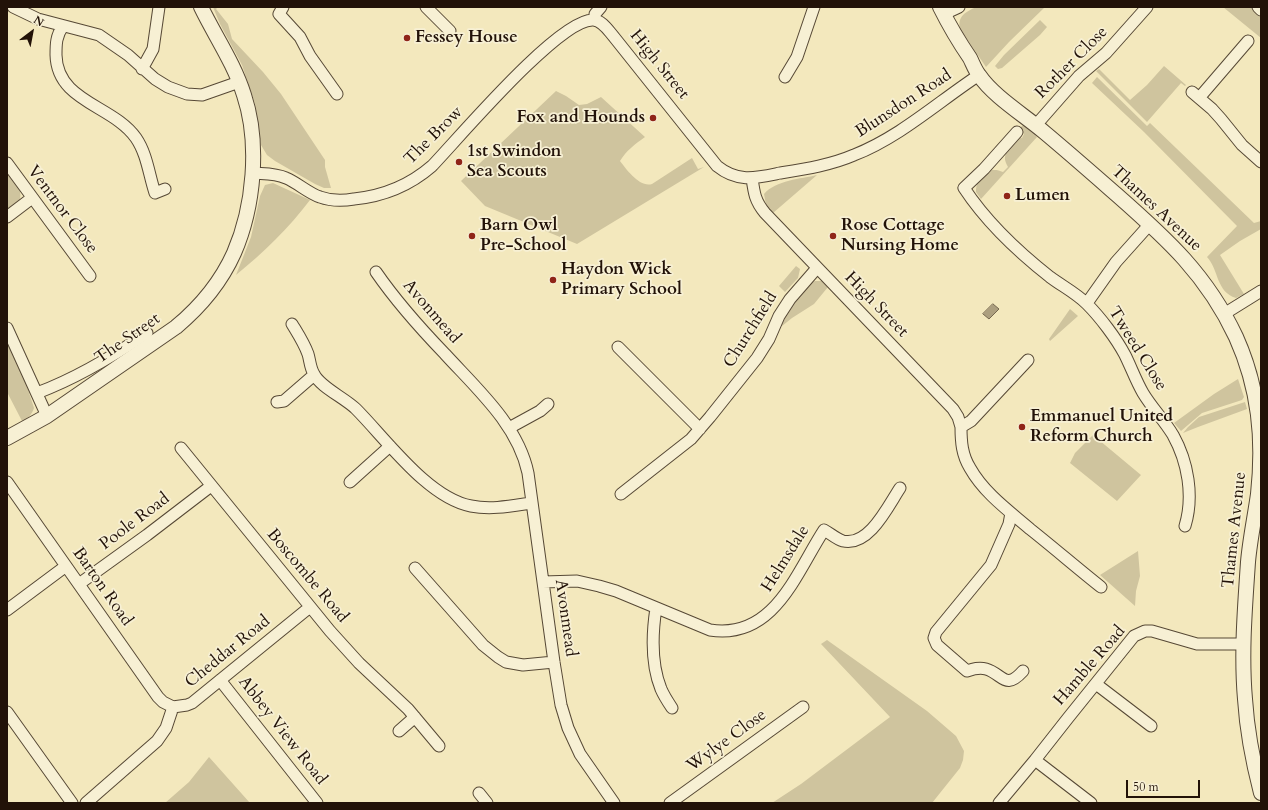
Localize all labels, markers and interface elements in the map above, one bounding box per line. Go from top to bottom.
north arrow [12,12,52,52]
text: N [31,13,47,30]
street label: Rother Close [1032,23,1112,103]
street label: High Street [625,26,693,104]
place label: Fessey House [415,28,518,48]
marker: Fessey House [402,33,412,43]
street label: Blunsdon Road [852,65,956,143]
street label: The Brow [400,102,468,170]
place label: Fox and Hounds [516,108,645,128]
marker: Fox and Hounds [648,113,658,123]
place label: 1st Swindon Sea Scouts [467,142,561,182]
marker: 1st Swindon Sea Scouts [454,157,464,167]
street label: Ventnor Close [22,162,102,258]
street label: Thames Avenue [1106,162,1206,256]
place label: Lumen [1015,186,1070,206]
marker: Lumen [1002,191,1012,201]
place label: Barn Owl Pre-School [480,216,566,256]
place label: Rose Cottage Nursing Home [841,216,959,256]
marker: Barn Owl Pre-School [467,231,477,241]
marker: Rose Cottage Nursing Home [828,231,838,241]
place label: Haydon Wick Primary School [561,260,682,300]
street label: High Street [840,268,912,342]
marker: Haydon Wick Primary School [548,275,558,285]
street label: Avonmead [398,276,464,348]
street label: Churchfield [720,288,782,372]
street label: Tweed Close [1103,303,1171,395]
street label: The Street [91,309,165,369]
place label: Emmanuel United Reform Church [1030,407,1173,447]
marker: Emmanuel United Reform Church [1017,422,1027,432]
street label: Thames Avenue [1219,471,1251,589]
street label: Poole Road [96,489,174,555]
street label: Helmsdale [758,522,814,596]
street label: Boscombe Road [262,525,352,627]
street label: Barton Road [67,544,137,630]
street label: Avonmead [549,578,581,658]
street label: Cheddar Road [181,611,275,693]
street label: Hamble Road [1050,622,1130,710]
street label: Abbey View Road [233,673,331,789]
street label: Wylye Close [683,705,771,777]
scale bar [1128,772,1202,798]
text: 50 m [1133,779,1159,795]

